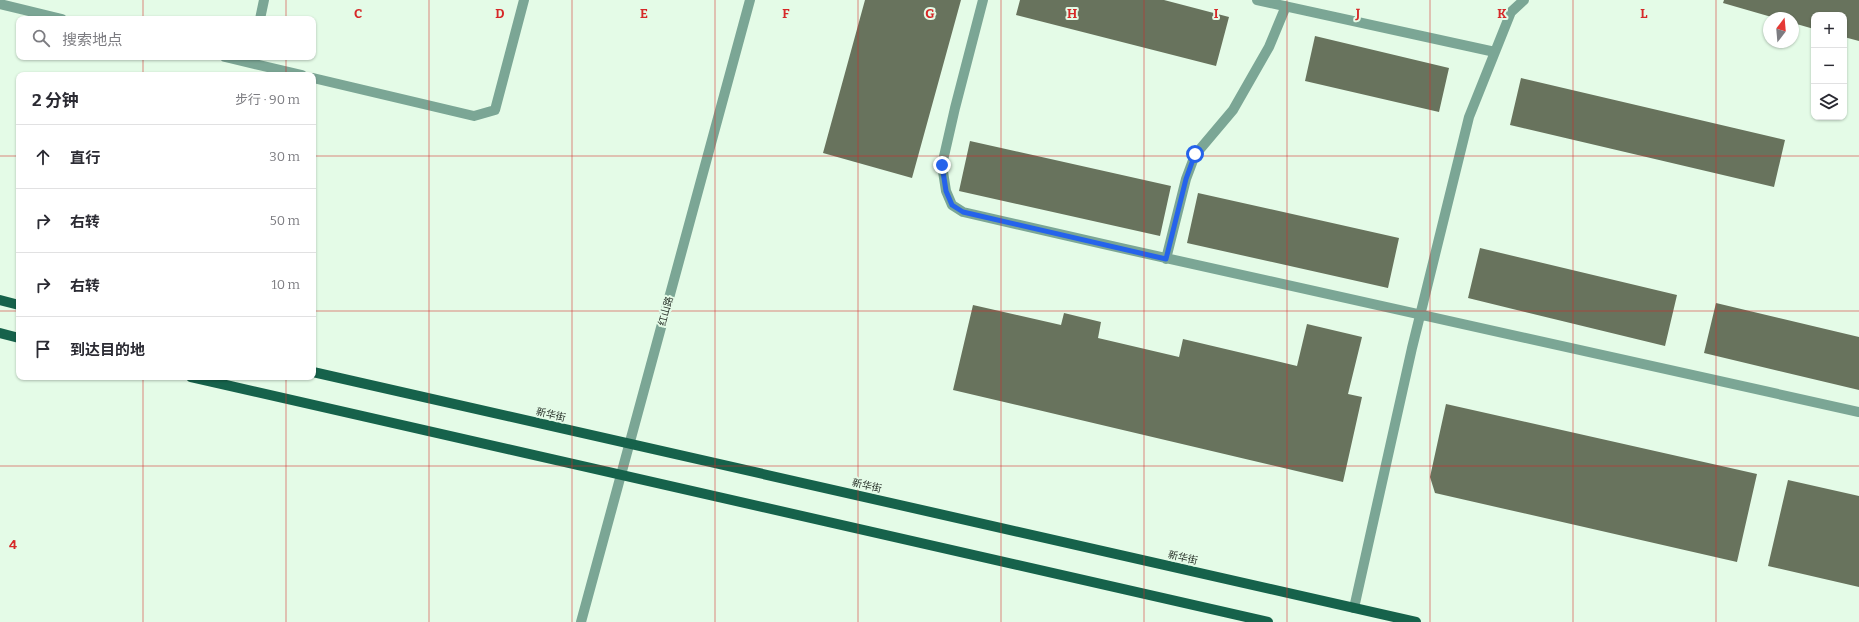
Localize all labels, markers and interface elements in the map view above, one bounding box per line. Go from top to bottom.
text: C [354,6,362,21]
text: D [495,6,505,21]
text: E [640,6,648,21]
text: F [782,6,790,21]
text: G [925,6,935,21]
text: H [1067,6,1077,21]
text: I [1214,6,1219,21]
text: J [1355,6,1361,21]
text: K [1497,6,1507,21]
text: L [1640,6,1648,21]
north arrow [1763,12,1799,48]
map controls [1811,12,1847,120]
button: + [1811,12,1847,48]
search box [16,16,316,60]
icon: search [30,27,52,49]
text: 搜索地点 [62,31,122,49]
button: − [1811,48,1847,84]
button: layers [1811,84,1847,120]
text: 2 分钟 [32,90,79,111]
text: 步行 · 90 m [235,92,300,107]
route start [1186,145,1204,163]
icon: ahead [32,146,54,168]
text: 直行 [70,149,100,167]
text: 30 m [269,149,300,164]
route end [933,156,951,174]
icon: right [32,210,54,232]
text: 右转 [70,213,100,231]
text: 50 m [270,213,300,228]
icon: right [32,274,54,296]
text: 右转 [70,277,100,295]
text: 10 m [271,277,300,292]
street label: 红山路 [656,295,676,327]
icon: arrive [32,338,54,360]
text: 到达目的地 [70,341,145,359]
street label: 新华街 [535,406,567,424]
street label: 新华街 [851,477,883,495]
text: 4 [9,537,17,552]
street label: 新华街 [1167,549,1199,567]

